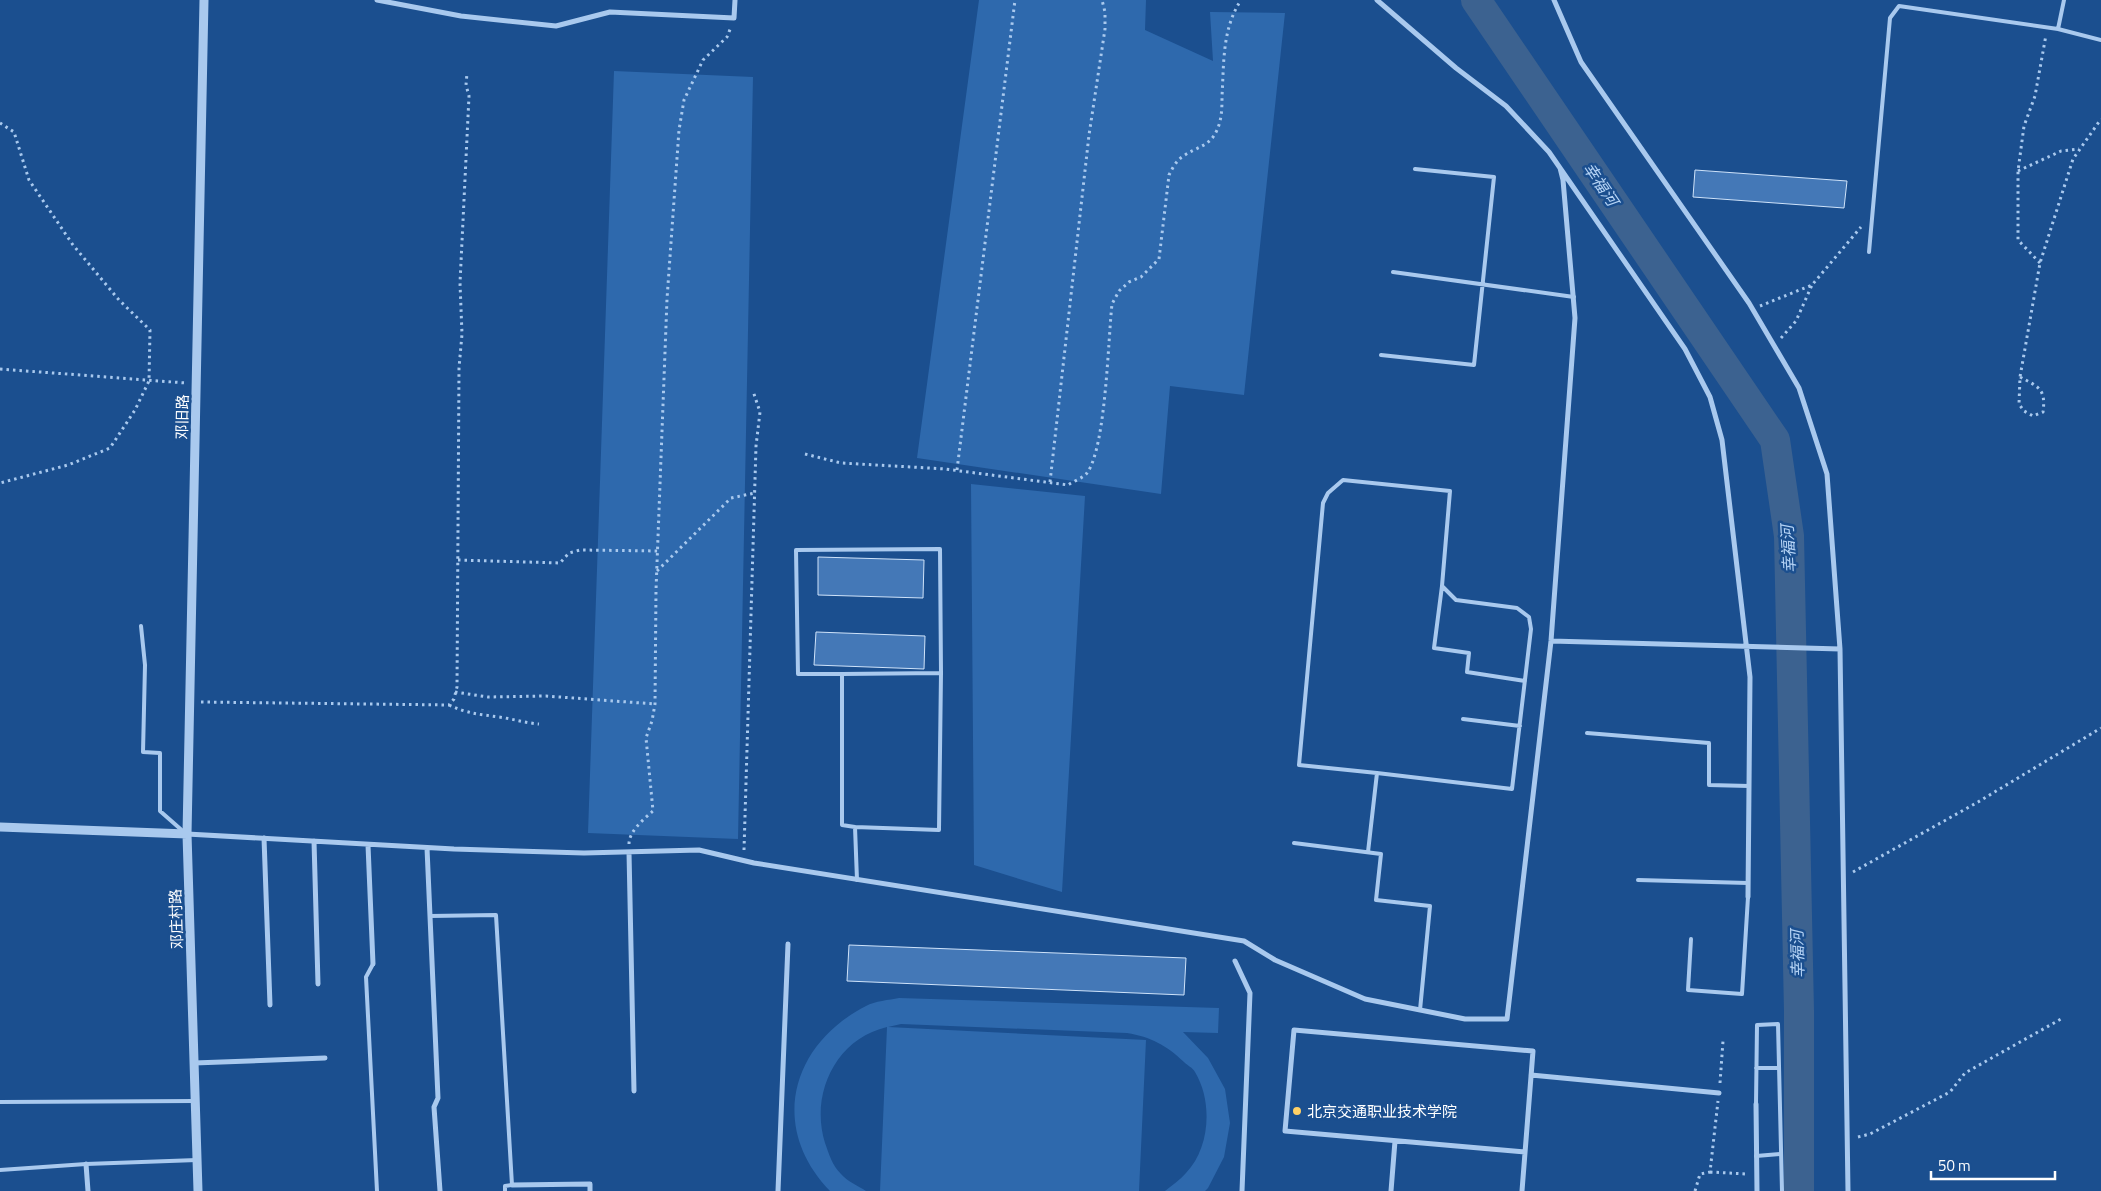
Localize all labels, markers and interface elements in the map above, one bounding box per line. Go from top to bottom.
water label: 幸福河 [1578,157,1626,213]
street label: 邓旧路 [170,394,194,440]
water label: 幸福河 [1775,521,1801,574]
street label: 邓庄村路 [163,889,189,949]
water label: 幸福河 [1785,927,1809,978]
place label: 北京交通职业技术学院 [1307,1100,1457,1123]
marker: 北京交通职业技术学院 [1291,1105,1303,1117]
scale bar [1931,1148,2055,1180]
text: 50 m [1938,1154,1971,1177]

